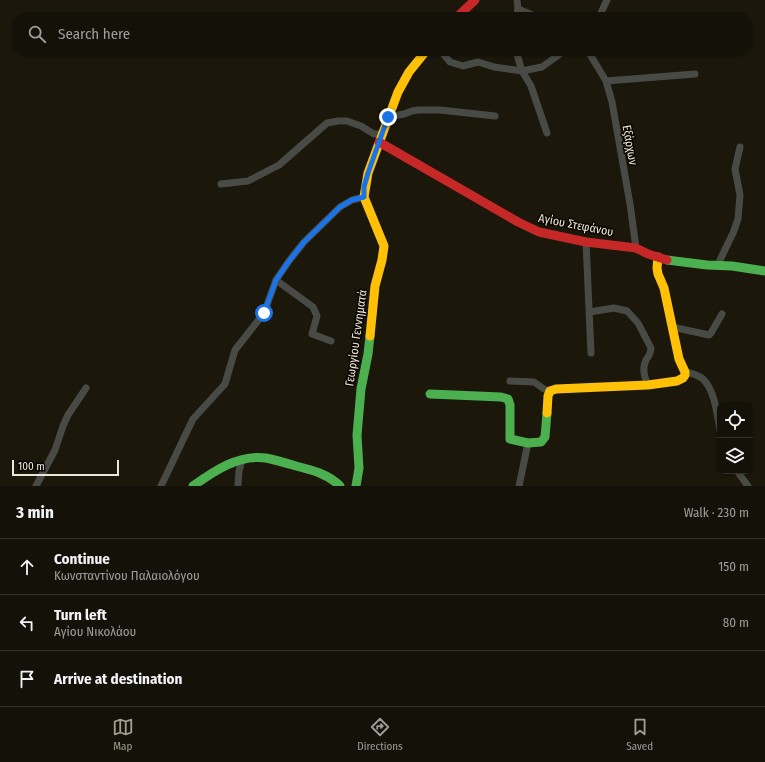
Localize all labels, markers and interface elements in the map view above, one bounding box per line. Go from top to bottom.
search box [12,12,753,56]
icon: search [26,23,48,45]
text: Search here [58,25,130,43]
route end [379,108,397,126]
street label: Εξάρχων [620,124,641,167]
street label: Αγίου Στεφάνου [537,211,615,239]
street label: Γεωργίου Γεννηματά [342,289,370,387]
route start [255,304,273,322]
map controls [717,402,753,474]
button: locate [717,402,753,438]
button: layers [717,438,753,474]
scale bar [12,458,119,477]
text: 100 m [18,460,45,473]
text: 3 min [16,502,54,523]
text: Walk · 230 m [684,505,749,520]
text: Continue [54,550,110,568]
icon: ahead [16,556,38,578]
text: 150 m [718,559,749,574]
text: Κωνσταντίνου Παλαιολόγου [54,568,200,583]
text: Turn left [54,606,107,624]
icon: left [16,612,38,634]
text: 80 m [723,615,749,630]
text: Αγίου Νικολάου [54,624,136,639]
icon: arrive [16,668,38,690]
text: Arrive at destination [54,670,182,688]
tab: Map [112,716,134,753]
tab: Directions [357,716,403,753]
tab: Saved [626,716,653,753]

